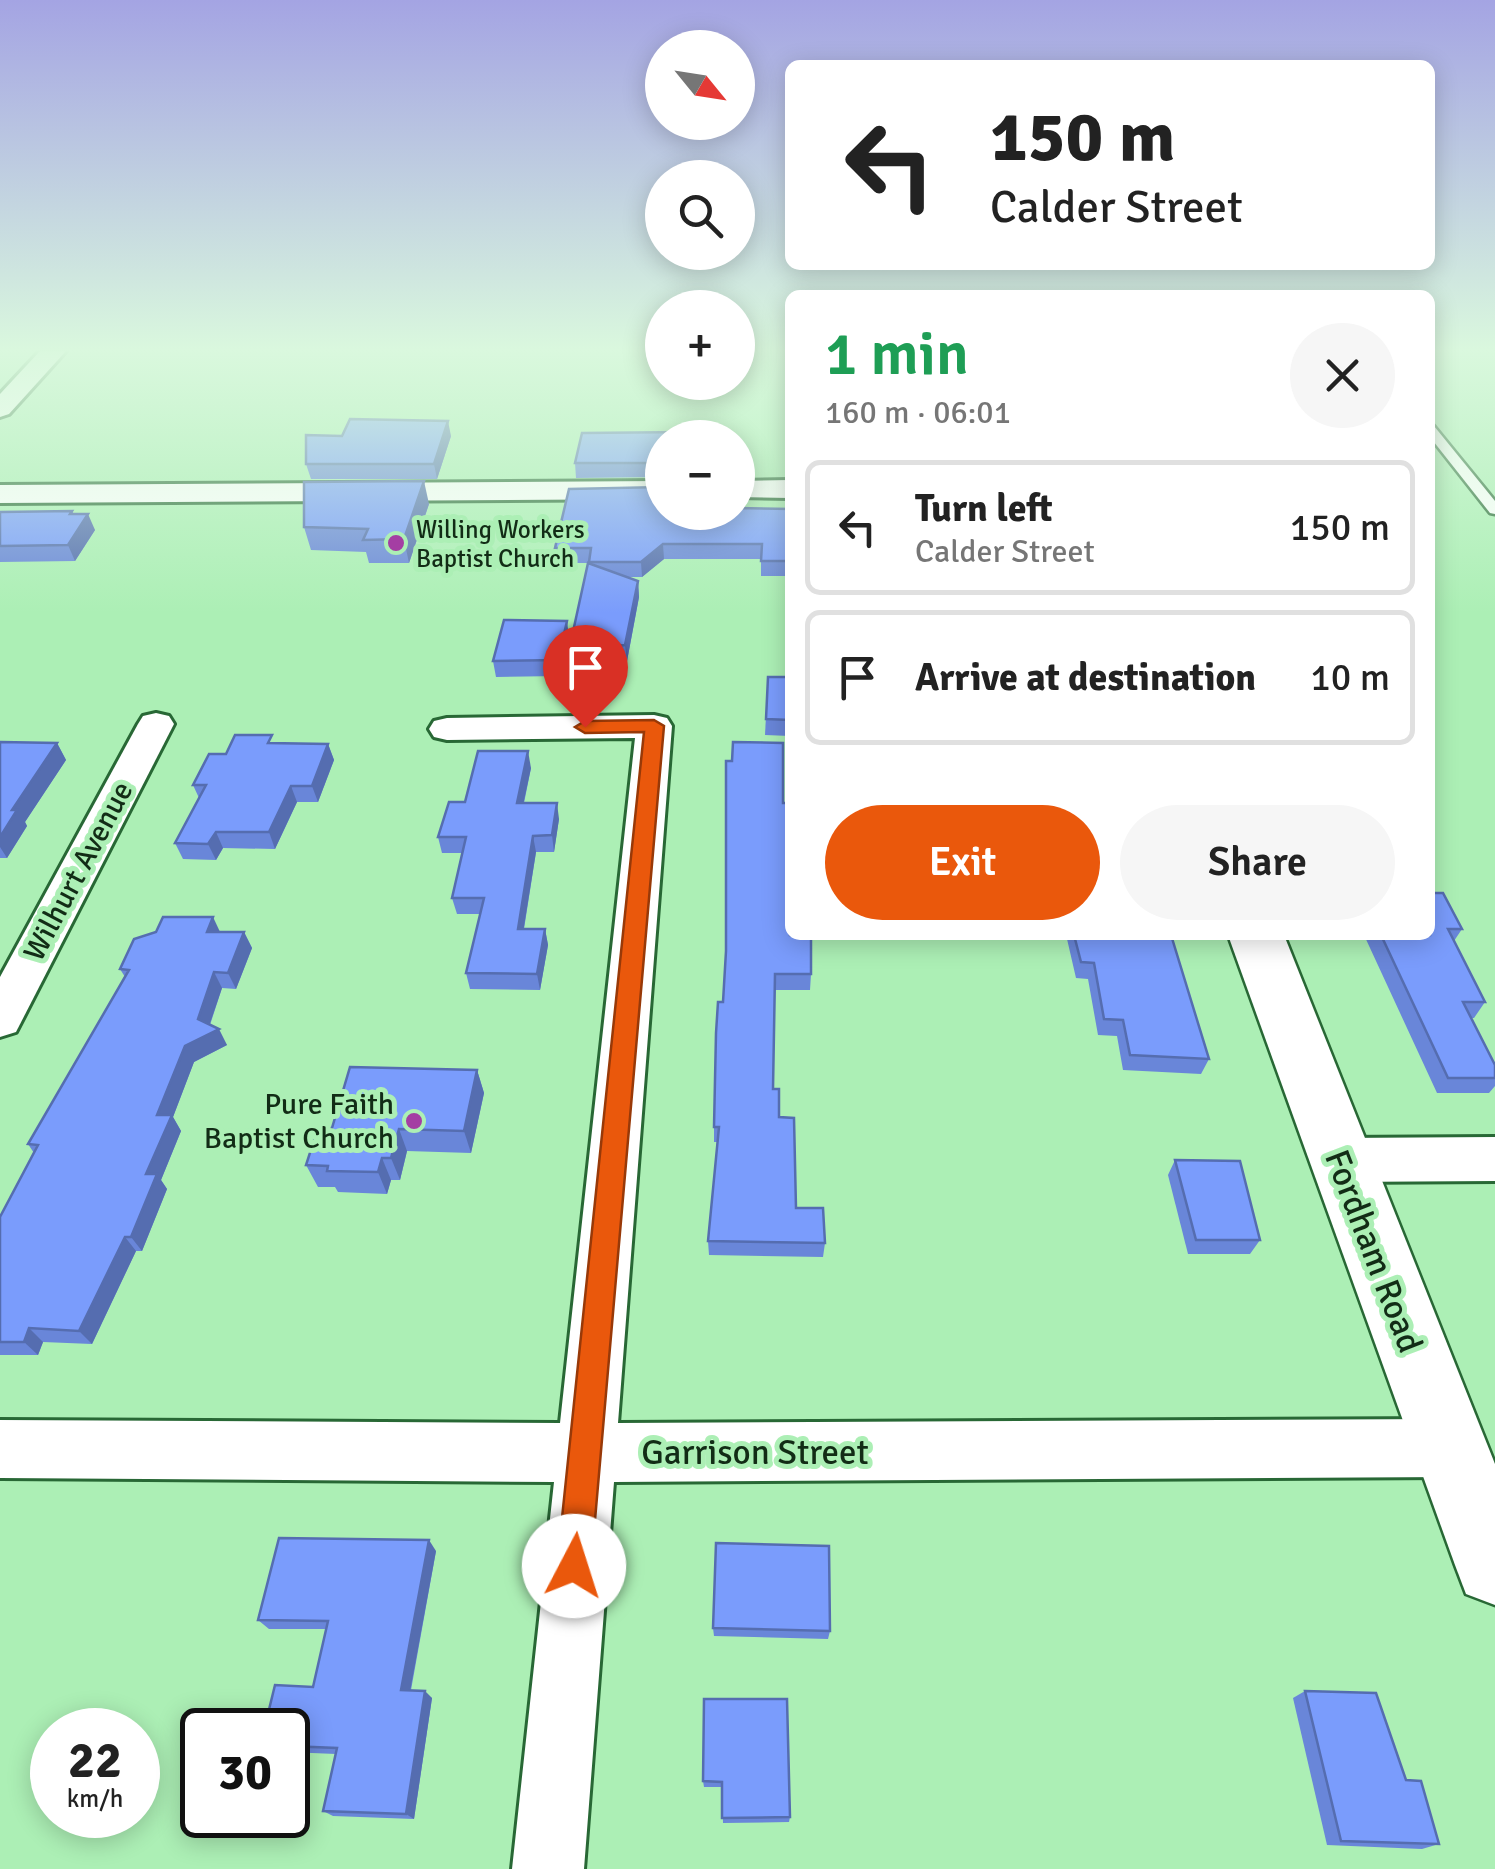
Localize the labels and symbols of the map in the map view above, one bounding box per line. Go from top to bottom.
north arrow [645,30,755,140]
place label: Willing Workers Baptist Church [416,514,585,574]
marker: Willing Workers Baptist Church [385,532,407,554]
pin [543,625,628,728]
street label: Wilhurt Avenue [16,775,141,967]
place label: Pure Faith Baptist Church [204,1086,394,1157]
marker: Pure Faith Baptist Church [403,1110,425,1132]
street label: Fordham Road [1315,1144,1432,1359]
street label: Garrison Street [641,1431,869,1474]
position arrow [522,1514,626,1618]
speed limit sign: 30 [180,1708,310,1838]

